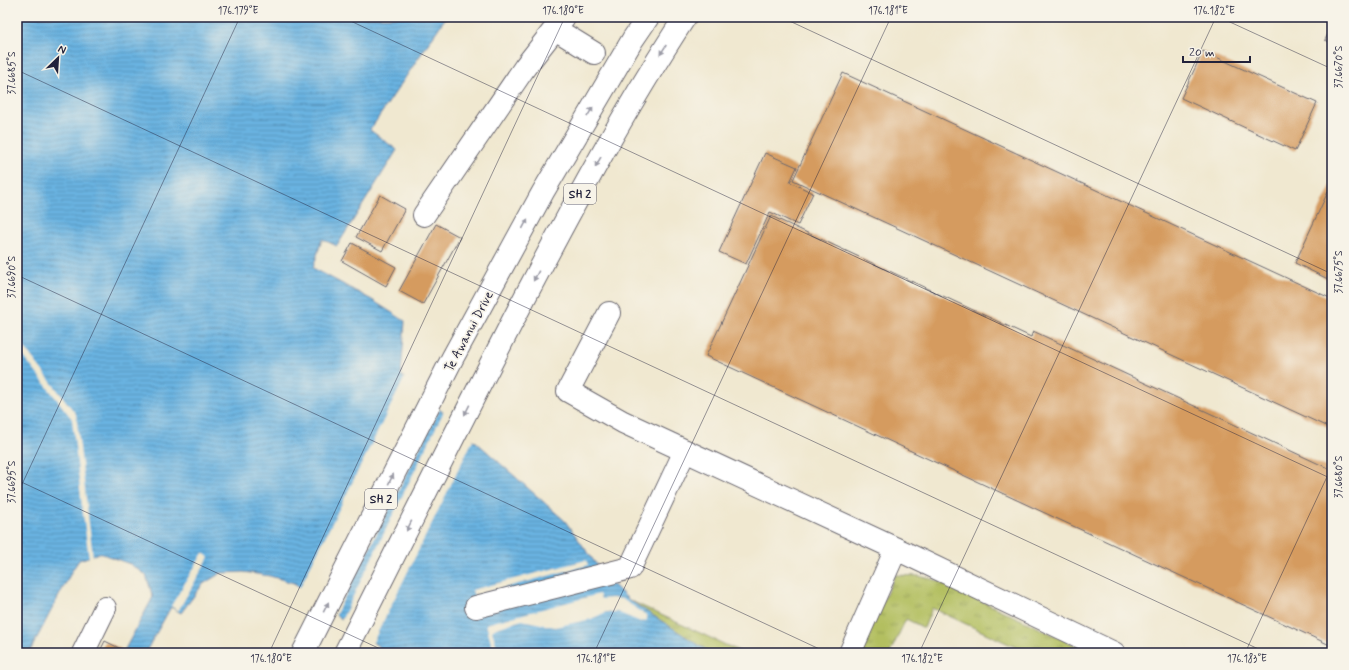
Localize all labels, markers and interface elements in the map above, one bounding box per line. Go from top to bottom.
text: 176.179°E [218,4,258,18]
text: 176.180°E [542,4,584,18]
text: 176.181°E [868,4,908,18]
text: 176.182°E [1193,4,1235,18]
north arrow [38,38,78,78]
scale bar [1183,38,1250,64]
text: N [56,42,68,58]
one-way arrow [659,44,667,55]
text: 20 m [1189,45,1215,61]
text: 37.6670°S [1332,45,1346,88]
text: 37.6685°S [5,51,19,94]
one-way arrow [587,106,594,117]
one-way arrow [595,156,602,168]
road number: SH 2 [564,184,596,204]
one-way arrow [522,218,529,230]
text: 37.6675°S [1332,250,1346,294]
text: 37.6690°S [5,255,19,298]
one-way arrow [533,271,540,282]
street label: Te Awanui Drive [441,288,498,375]
one-way arrow [464,404,470,416]
text: 37.6680°S [1332,455,1346,498]
text: 37.6695°S [5,460,19,503]
one-way arrow [388,473,395,484]
road number: SH 2 [365,489,397,509]
one-way arrow [406,520,412,532]
one-way arrow [323,601,329,613]
text: 176.180°E [250,652,292,666]
text: 176.181°E [576,652,616,666]
text: 176.182°E [901,652,943,666]
text: 176.183°E [1227,652,1267,666]

